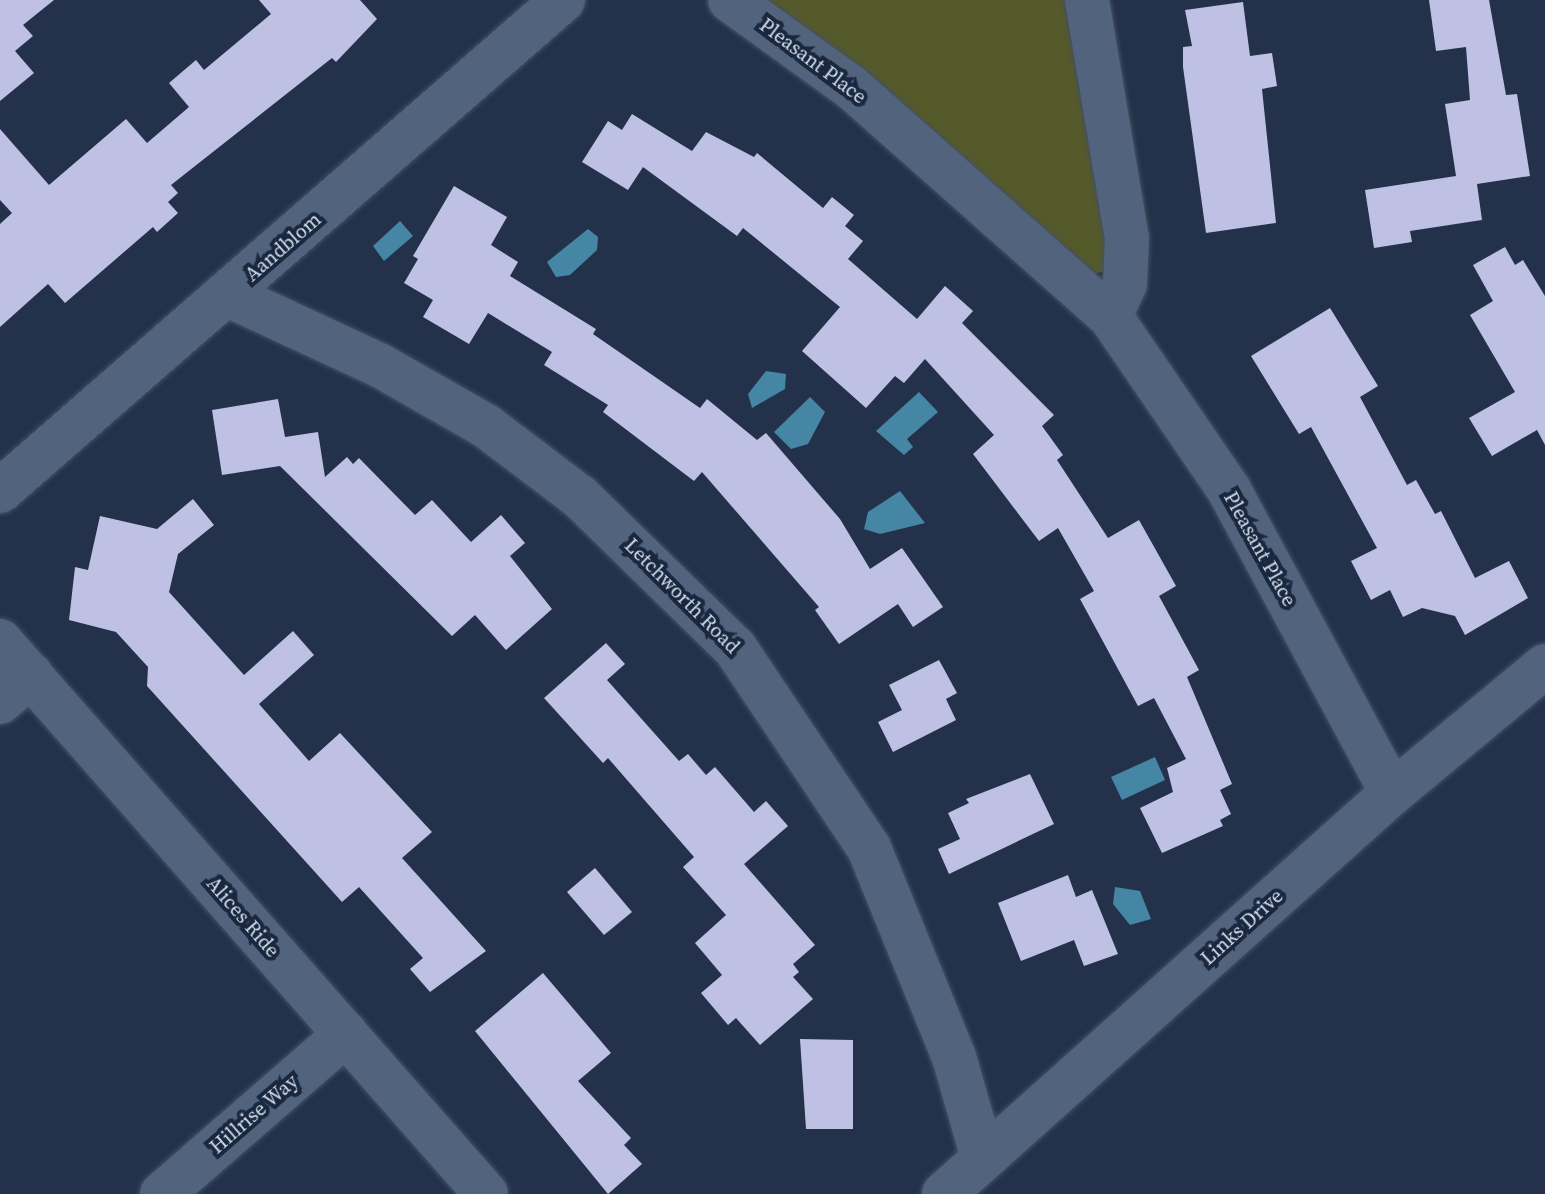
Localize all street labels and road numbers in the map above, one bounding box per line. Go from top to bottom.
street label: Pleasant Place [755,13,871,109]
street label: Aandblom [240,207,326,287]
street label: Pleasant Place [1219,487,1301,611]
street label: Letchworth Road [619,533,745,659]
street label: Alices Ride [201,872,285,962]
street label: Links Drive [1196,884,1288,970]
street label: Hillrise Way [205,1069,303,1159]

